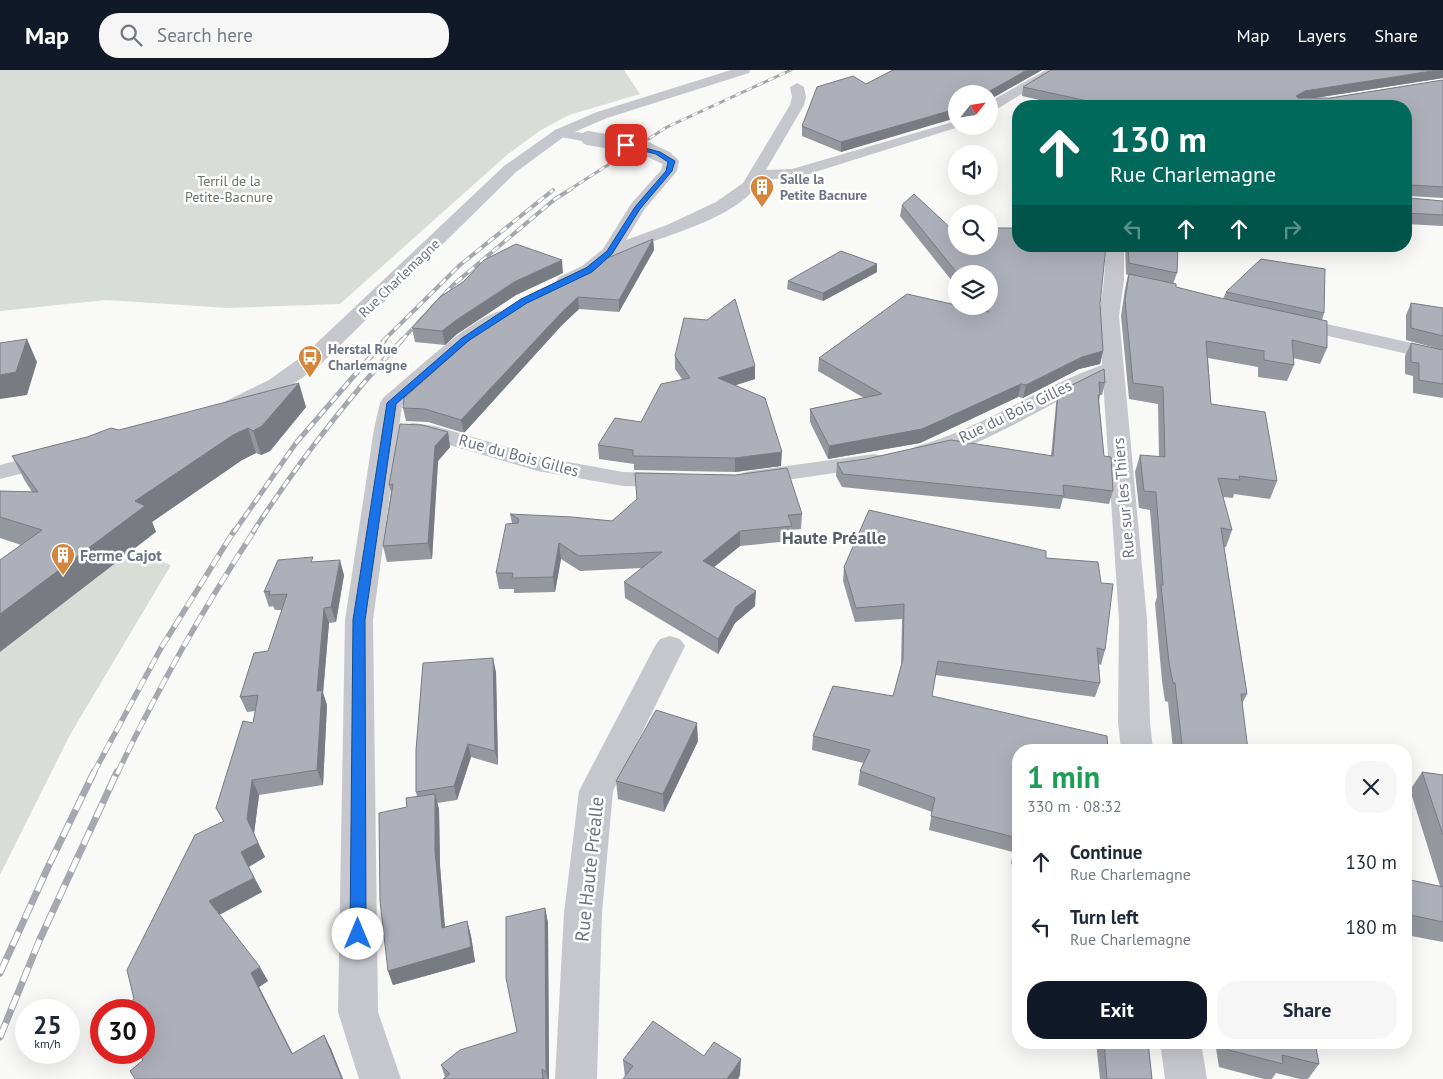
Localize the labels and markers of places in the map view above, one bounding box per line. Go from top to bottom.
pin [605,124,647,166]
place label: Salle la Petite Bacnure [780,170,867,204]
building icon: Salle la Petite Bacnure [749,174,775,208]
place label: Herstal Rue Charlemagne [328,340,407,374]
bus stop icon: Herstal Rue Charlemagne [297,344,323,378]
building icon: Ferme Cajot [50,542,76,576]
place label: Ferme Cajot [80,545,162,565]

